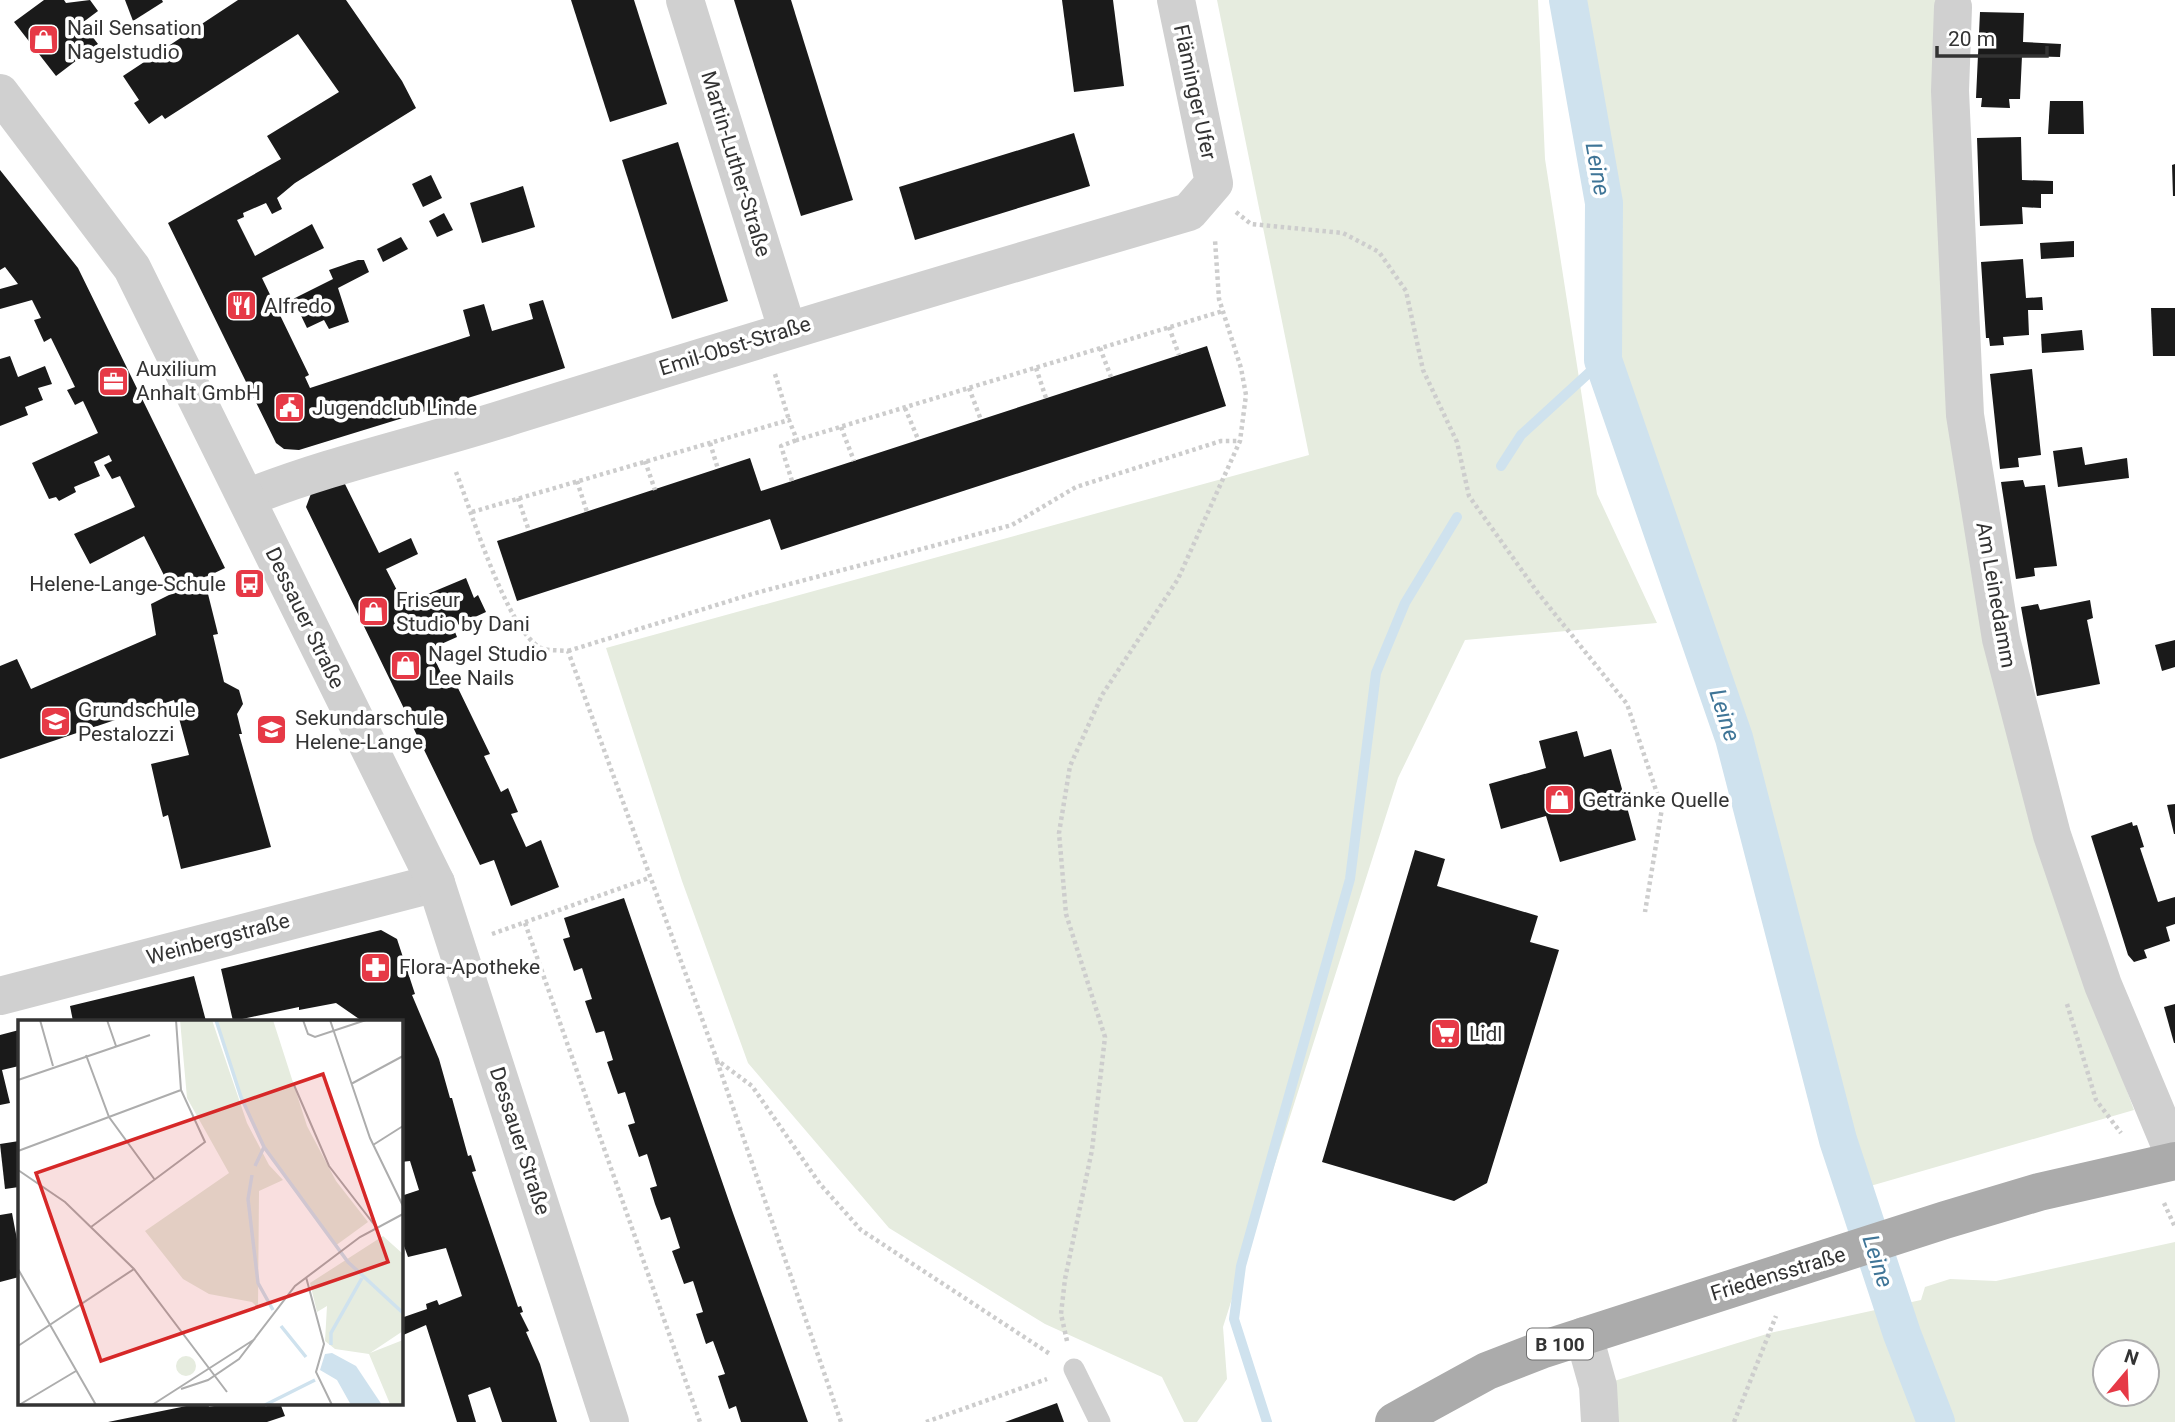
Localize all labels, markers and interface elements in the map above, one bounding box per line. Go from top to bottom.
scale bar [1937,14,2047,58]
place label: Nail Sensation Nagelstudio [67,16,202,64]
street label: Fläminger Ufer [1169,22,1221,162]
shop icon: Nail Sensation Nagelstudio [27,23,61,57]
text: 20 m [1948,27,1995,51]
street label: Martin-Luther-Straße [696,68,776,260]
water label: Leine [1580,140,1615,198]
restaurant icon: Alfredo [224,289,258,323]
place label: Alfredo [264,294,332,318]
street label: Emil-Obst-Straße [656,312,814,380]
place label: Auxilium Anhalt GmbH [136,357,261,405]
office icon: Auxilium Anhalt GmbH [96,364,130,398]
public building icon: Jugendclub Linde [272,391,306,425]
place label: Jugendclub Linde [312,396,477,420]
street label: Am Leinedamm [1971,520,2021,670]
street label: Dessauer Straße [260,543,350,693]
bus stop icon: Helene-Lange-Schule [232,567,266,601]
place label: Helene-Lange-Schule [29,572,226,596]
place label: Friseur Studio by Dani [396,588,530,636]
shop icon: Friseur Studio by Dani [356,595,390,629]
place label: Nagel Studio Lee Nails [428,642,548,690]
shop icon: Nagel Studio Lee Nails [388,649,422,683]
water label: Leine [1703,686,1746,745]
place label: Grundschule Pestalozzi [78,698,196,746]
school or university icon: Grundschule Pestalozzi [38,705,72,739]
place label: Sekundarschule Helene-Lange [295,706,444,754]
school or university icon: Sekundarschule Helene-Lange [255,713,289,747]
shop icon: Getränke Quelle [1542,783,1576,817]
place label: Getränke Quelle [1582,788,1729,812]
street label: Weinbergstraße [144,908,292,970]
pharmacy icon: Flora-Apotheke [359,950,393,984]
place label: Flora-Apotheke [399,955,540,979]
supermarket icon: Lidl [1429,1017,1463,1051]
inset map [18,1020,402,1404]
place label: Lidl [1469,1022,1502,1046]
street label: Dessauer Straße [485,1064,555,1218]
water label: Leine [1856,1232,1899,1291]
street label: Friedensstraße [1708,1242,1848,1306]
road number: B 100 [1527,1328,1593,1360]
north arrow [2091,1338,2161,1408]
text: N [2121,1344,2141,1370]

